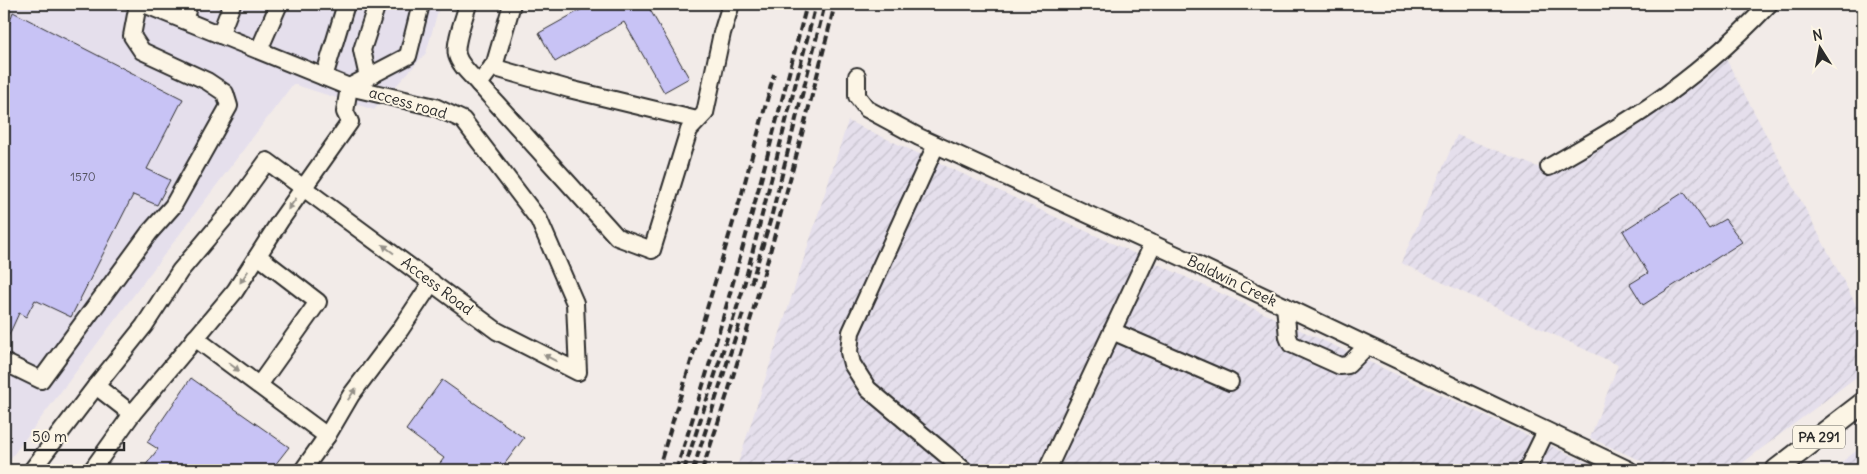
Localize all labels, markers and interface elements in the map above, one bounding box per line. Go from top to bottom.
north arrow [1794,22,1844,72]
text: N [1811,25,1824,45]
street label: access road [367,82,450,123]
house number: 1570 [70,169,96,184]
one-way arrow [287,197,297,211]
one-way arrow [382,244,395,255]
street label: Baldwin Creek [1184,251,1280,311]
street label: Access Road [398,252,477,319]
one-way arrow [239,271,249,284]
one-way arrow [543,354,557,362]
one-way arrow [227,362,241,372]
one-way arrow [347,387,357,401]
scale bar [25,419,124,451]
road number: PA 291 [1793,426,1845,448]
text: 50 m [32,427,67,446]

